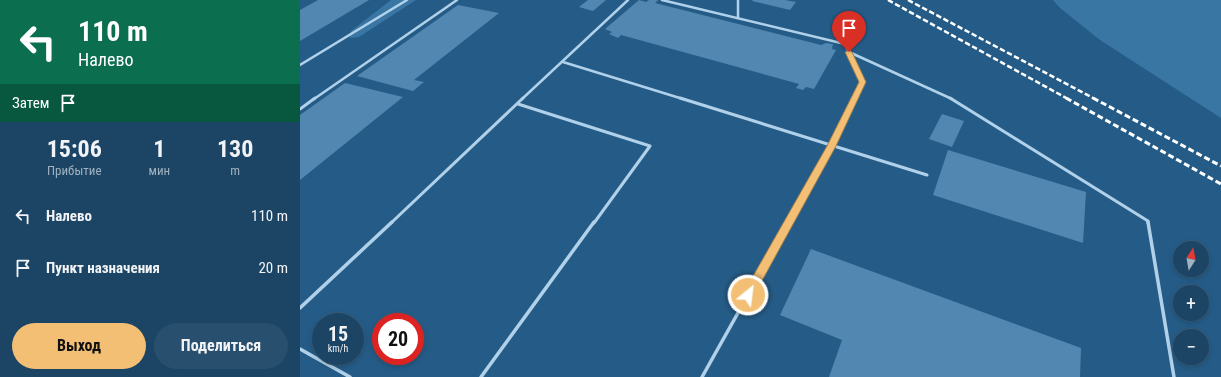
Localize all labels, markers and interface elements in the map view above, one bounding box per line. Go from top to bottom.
pin [832,11,866,52]
text: 110 m [78,15,148,48]
icon: left [12,16,64,68]
icon: arrive [838,17,860,39]
text: Налево [78,49,134,70]
icon: arrive [57,92,79,114]
text: Затем [12,94,49,112]
text: 15:06 [47,135,102,163]
text: 1 [153,135,165,163]
text: 130 [217,135,253,163]
text: Прибытие [47,163,102,178]
text: мин [149,163,170,178]
text: m [230,163,240,178]
icon: left [12,205,34,227]
text: Налево [46,207,92,225]
text: 110 m [251,207,288,225]
north arrow [1173,241,1209,277]
map controls [1173,241,1209,365]
icon: arrive [12,257,34,279]
text: Пункт назначения [46,259,160,277]
text: 20 m [258,259,288,277]
position arrow [727,274,769,316]
button: + [1173,285,1209,321]
speed limit sign: 20 [372,313,424,365]
text: 15 [328,322,348,346]
button: Выход [12,323,146,369]
button: Поделиться [154,323,288,369]
button: − [1173,329,1209,365]
text: km/h [328,343,348,354]

